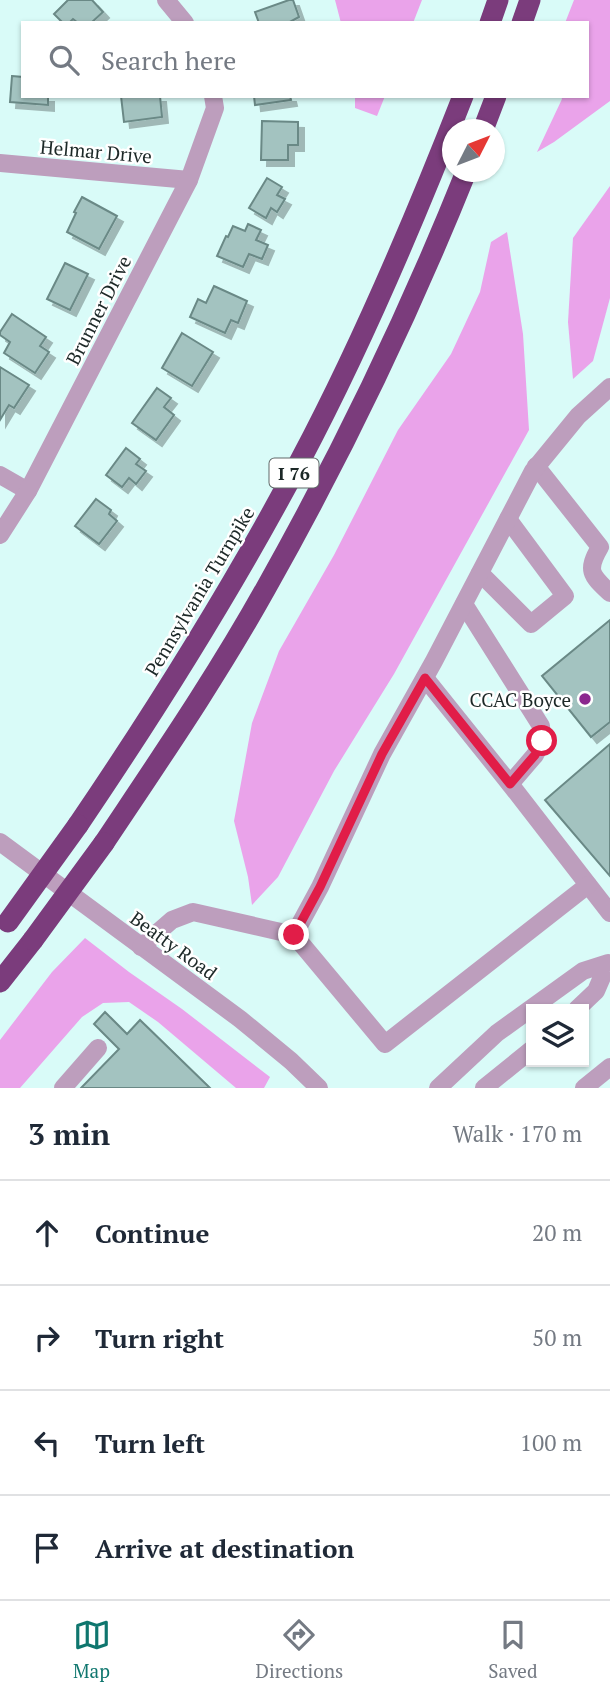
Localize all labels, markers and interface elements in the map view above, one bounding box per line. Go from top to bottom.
search box [21,21,589,98]
icon: search [45,41,83,79]
text: Search here [101,43,236,77]
north arrow [442,119,505,182]
street label: Helmar Drive [39,134,153,168]
street label: Brunner Drive [60,251,136,369]
road number: I 76 [270,458,318,488]
street label: Pennsylvania Turnpike [139,502,259,680]
place label: CCAC Boyce [469,687,571,712]
marker: CCAC Boyce [577,691,593,707]
route start [526,725,557,756]
street label: Beatty Road [126,905,223,985]
route end [278,919,309,950]
map controls [526,1004,589,1067]
button: layers [526,1004,589,1067]
text: 3 min [28,1114,110,1154]
text: Walk · 170 m [453,1118,582,1149]
icon: ahead [28,1214,66,1252]
text: Continue [95,1216,209,1250]
text: 20 m [532,1217,582,1248]
icon: right [28,1319,66,1357]
text: Turn right [95,1321,224,1355]
text: 50 m [532,1322,582,1353]
icon: left [28,1424,66,1462]
text: Turn left [95,1426,205,1460]
text: 100 m [520,1427,582,1458]
icon: arrive [28,1529,66,1567]
text: Arrive at destination [95,1531,354,1565]
tab: Map [73,1616,111,1683]
tab: Directions [256,1616,343,1683]
tab: Saved [488,1616,537,1683]

